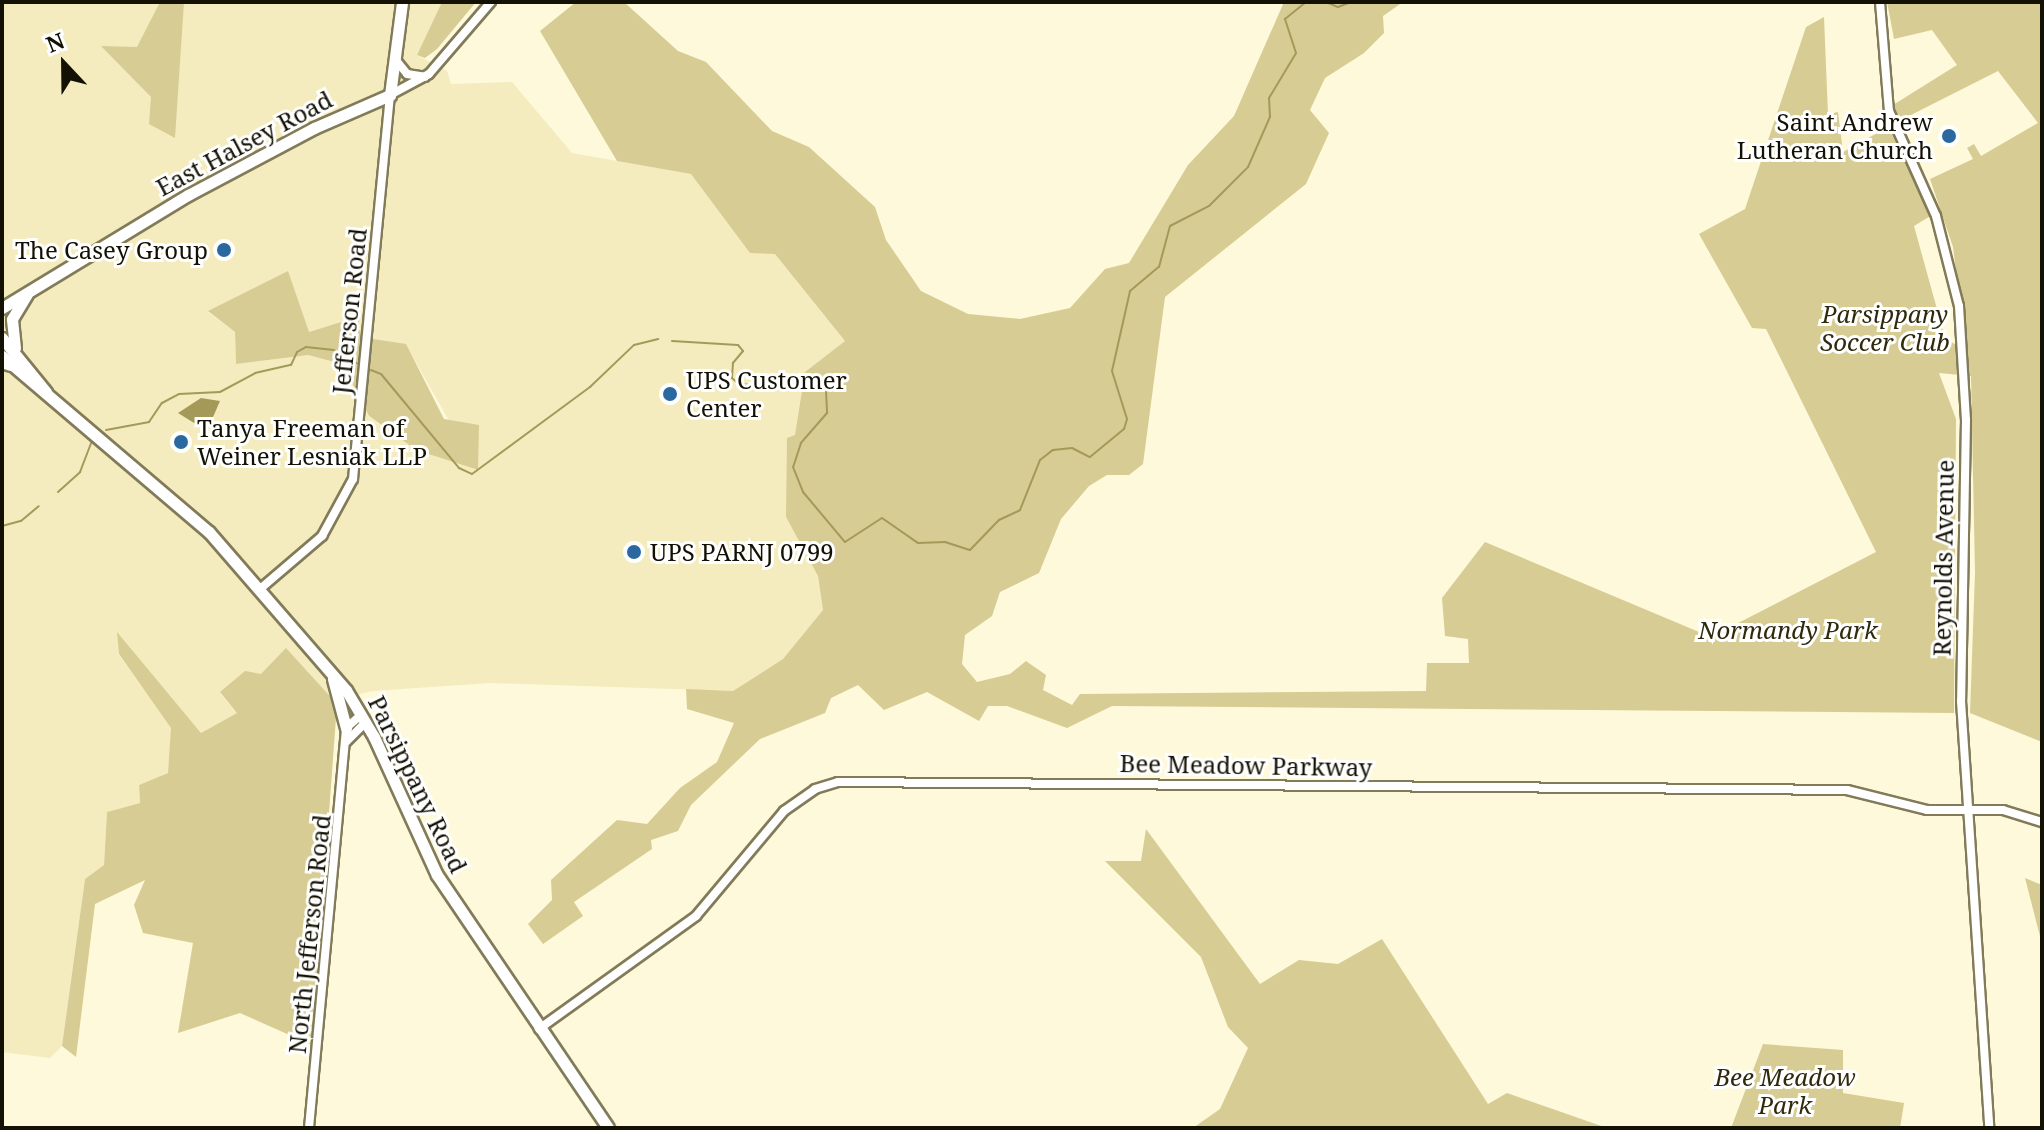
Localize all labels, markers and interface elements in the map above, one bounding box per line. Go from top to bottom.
north arrow [24,24,104,104]
text: N [41,25,69,59]
street label: East Halsey Road [151,84,337,202]
place label: Saint Andrew Lutheran Church [1737,108,1933,164]
marker: Saint Andrew Lutheran Church [1940,127,1958,145]
street label: Jefferson Road [326,227,372,395]
place label: The Casey Group [15,236,208,264]
marker: The Casey Group [215,241,233,259]
park label: Parsippany Soccer Club [1820,300,1950,356]
place label: UPS Customer Center [686,366,847,422]
marker: UPS Customer Center [661,385,679,403]
place label: Tanya Freeman of Weiner Lesniak LLP [197,414,427,470]
marker: Tanya Freeman of Weiner Lesniak LLP [172,433,190,451]
street label: Reynolds Avenue [1927,460,1959,656]
place label: UPS PARNJ 0799 [650,538,834,566]
marker: UPS PARNJ 0799 [625,543,643,561]
park label: Normandy Park [1698,616,1878,644]
street label: Parsippany Road [363,691,473,877]
street label: Bee Meadow Parkway [1119,748,1373,782]
street label: North Jefferson Road [282,813,336,1055]
park label: Bee Meadow Park [1714,1063,1856,1119]

